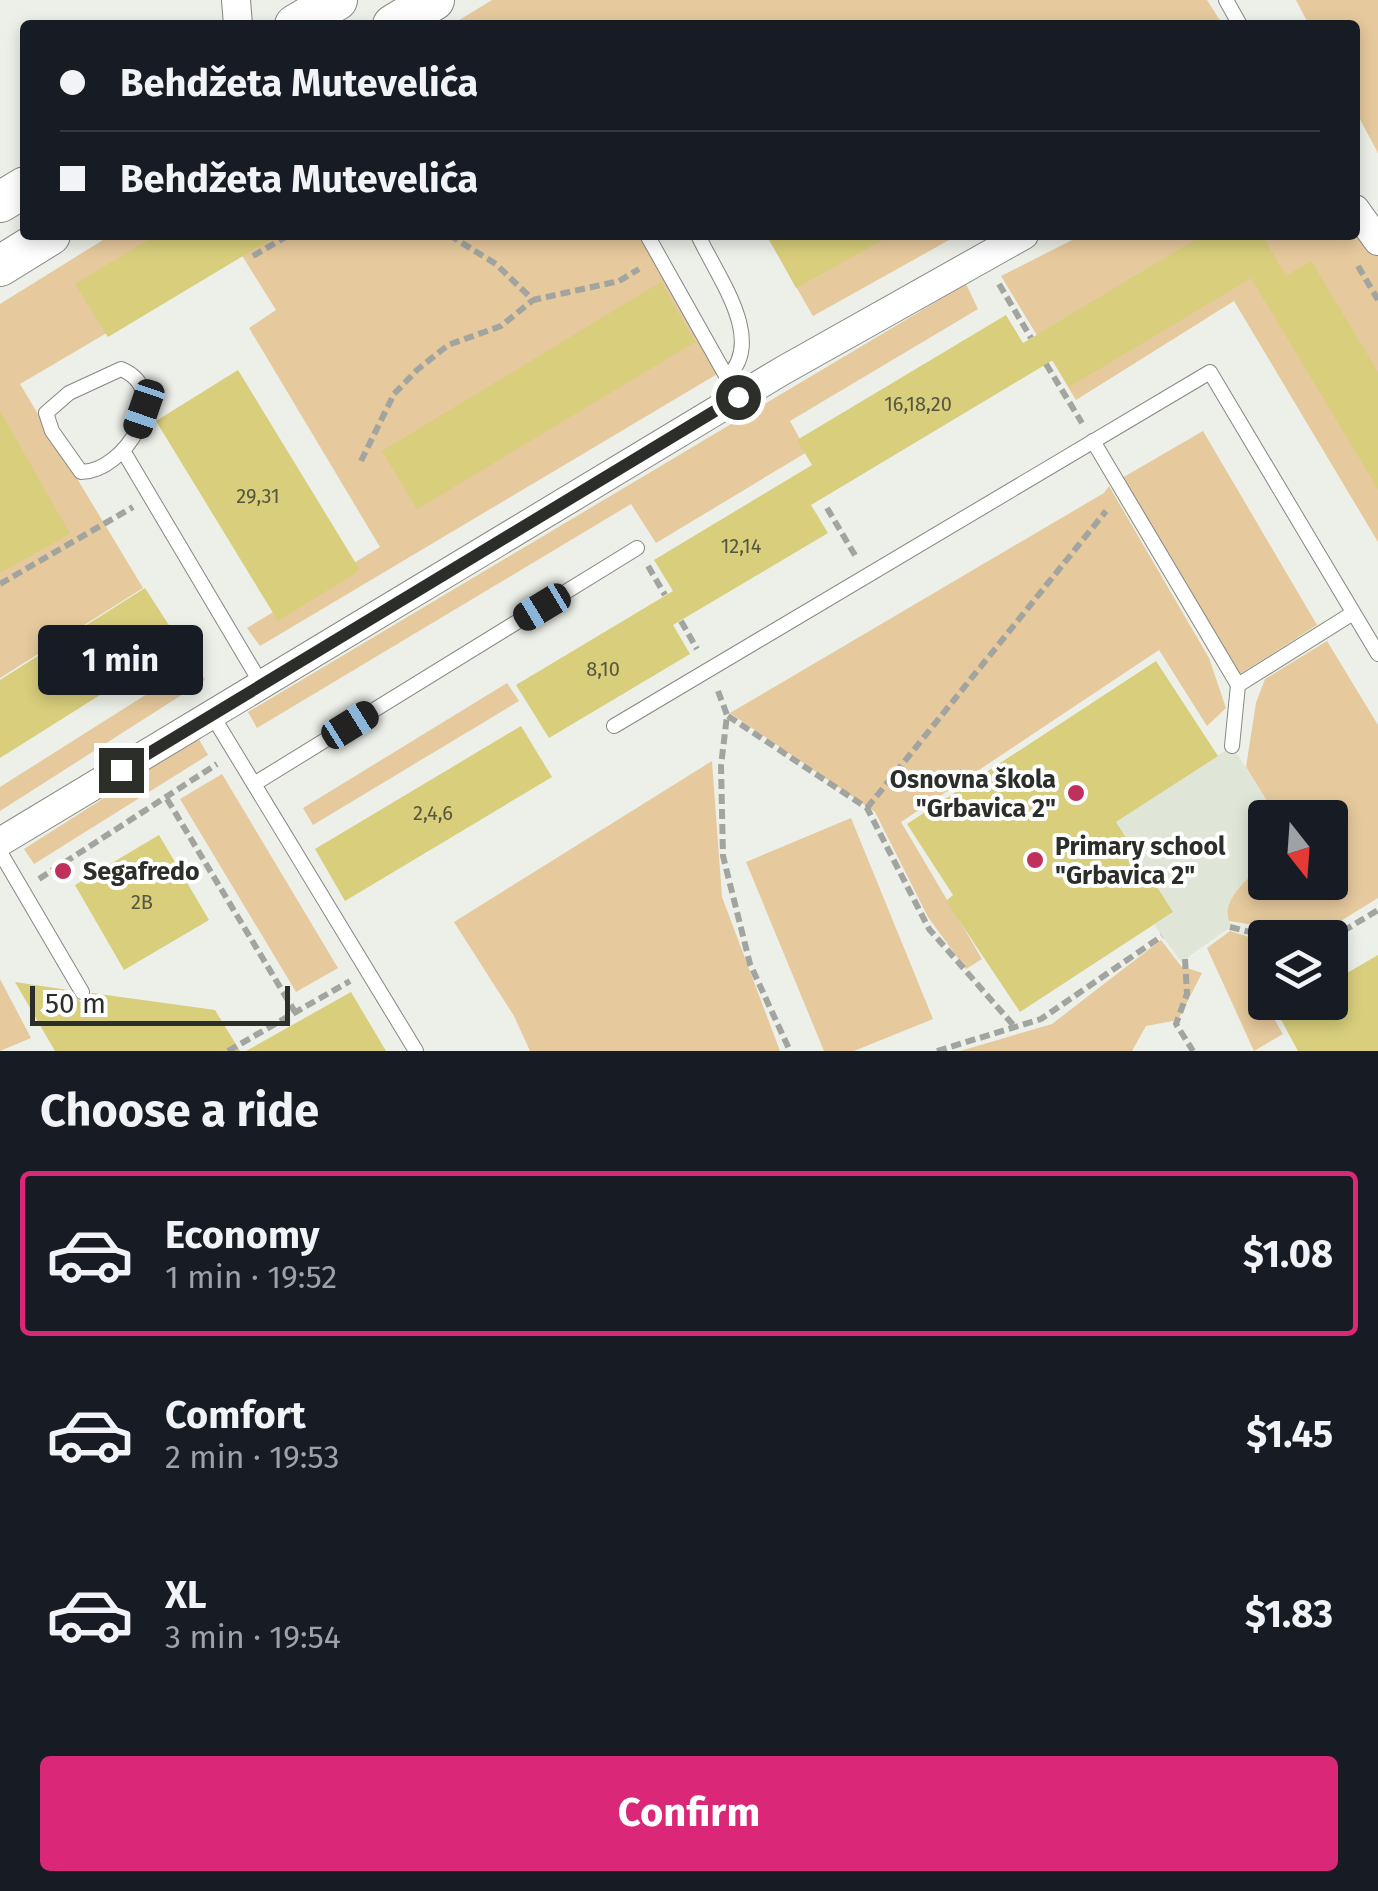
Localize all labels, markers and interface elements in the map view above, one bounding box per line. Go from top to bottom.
text: Behdžeta Mutevelića [120,60,478,106]
text: Behdžeta Mutevelića [120,156,478,202]
route start [716,375,761,420]
car [120,376,168,442]
house number: 16,18,20 [884,392,952,416]
house number: 29,31 [236,484,280,508]
house number: 12,14 [721,534,762,558]
car [509,579,575,635]
callout: 1 min [38,625,204,695]
text: 1 min [82,641,159,679]
house number: 8,10 [586,657,620,681]
car [317,696,383,754]
route end [99,748,144,793]
place label: Osnovna škola "Grbavica 2" [890,765,1056,824]
marker: Osnovna škola "Grbavica 2" [1065,782,1087,804]
north arrow [1248,800,1348,900]
map controls [1248,800,1348,1020]
house number: 2,4,6 [413,801,453,825]
place label: Primary school "Grbavica 2" [1055,832,1226,891]
marker: Primary school "Grbavica 2" [1024,849,1046,871]
place label: Segafredo [83,857,200,887]
marker: Segafredo [52,860,74,882]
house number: 2B [131,890,153,914]
button: layers [1248,920,1348,1020]
scale bar [30,981,290,1026]
text: 50 m [45,987,106,1020]
text: Choose a ride [40,1084,319,1138]
icon: car [45,1209,135,1299]
text: Economy [165,1212,320,1258]
text: $1.08 [1243,1231,1333,1277]
text: 1 min · 19:52 [165,1258,337,1296]
icon: car [45,1389,135,1479]
text: Comfort [165,1392,306,1438]
text: $1.45 [1246,1411,1333,1457]
text: 2 min · 19:53 [165,1438,339,1476]
icon: car [45,1569,135,1659]
text: XL [165,1572,207,1618]
text: $1.83 [1245,1591,1333,1637]
text: 3 min · 19:54 [165,1618,341,1656]
button: Confirm [40,1756,1338,1871]

